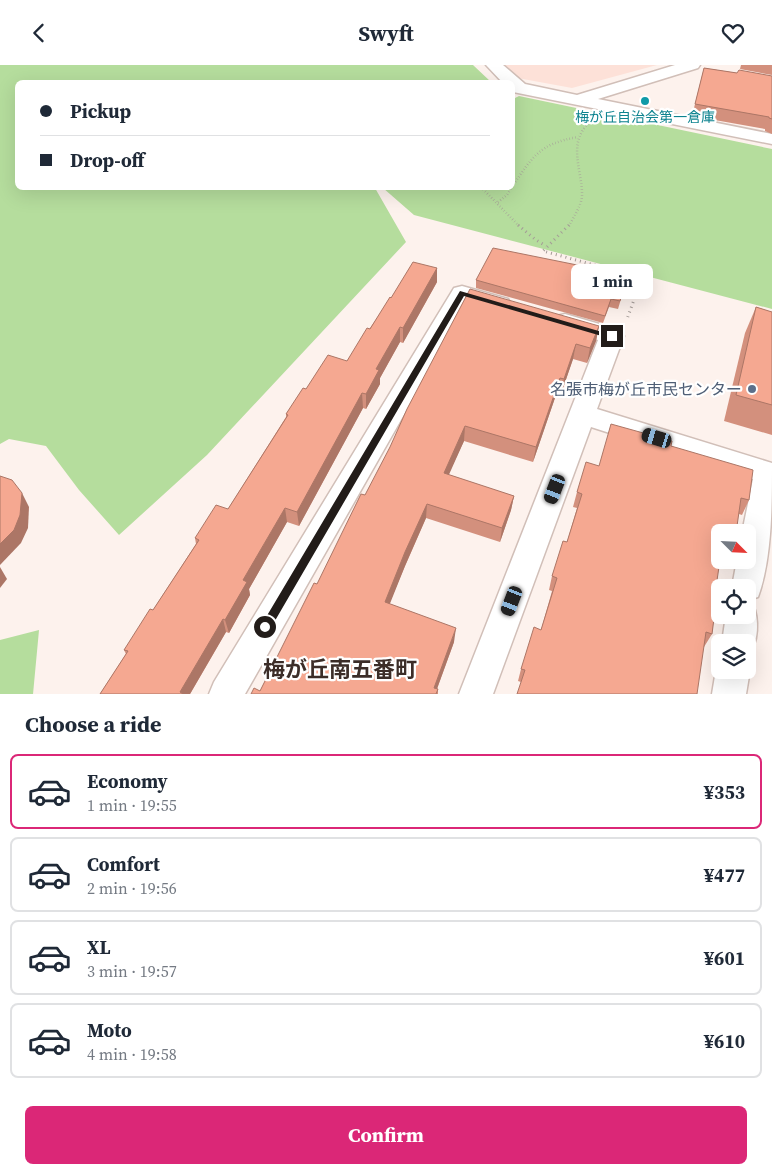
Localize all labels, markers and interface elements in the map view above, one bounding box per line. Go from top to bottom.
text: Swyft [358,18,414,48]
icon: back [25,19,53,47]
icon: heart [719,19,747,47]
marker: 梅が丘自治会第一倉庫 [639,95,651,107]
text: Pickup [70,98,131,124]
place label: 梅が丘自治会第一倉庫 [575,107,715,127]
text: Drop-off [70,147,144,173]
callout: 1 min [571,263,653,299]
text: 1 min [591,270,633,292]
route end [601,325,623,347]
place label: 名張市梅が丘市民センター [550,378,742,400]
marker: 名張市梅が丘市民センター [746,383,758,395]
car [640,426,673,450]
car [542,472,567,506]
north arrow [711,524,756,569]
map controls [711,524,756,679]
button: locate [711,579,756,624]
car [499,584,524,618]
route start [254,616,276,638]
button: layers [711,634,756,679]
district label: 梅が丘南五番町 [263,654,417,684]
text: Choose a ride [25,709,162,739]
text: Economy [87,768,168,794]
icon: car [27,769,72,814]
text: ¥353 [704,779,745,805]
text: 1 min · 19:55 [87,794,177,816]
text: Comfort [87,851,160,877]
icon: car [27,852,72,897]
text: ¥477 [704,862,745,888]
text: 2 min · 19:56 [87,877,177,899]
text: XL [87,934,110,960]
icon: car [27,935,72,980]
text: ¥601 [704,945,745,971]
text: 3 min · 19:57 [87,960,177,982]
text: Moto [87,1017,132,1043]
icon: car [27,1018,72,1063]
text: ¥610 [704,1028,745,1054]
text: 4 min · 19:58 [87,1043,177,1065]
button: Confirm [25,1106,747,1164]

